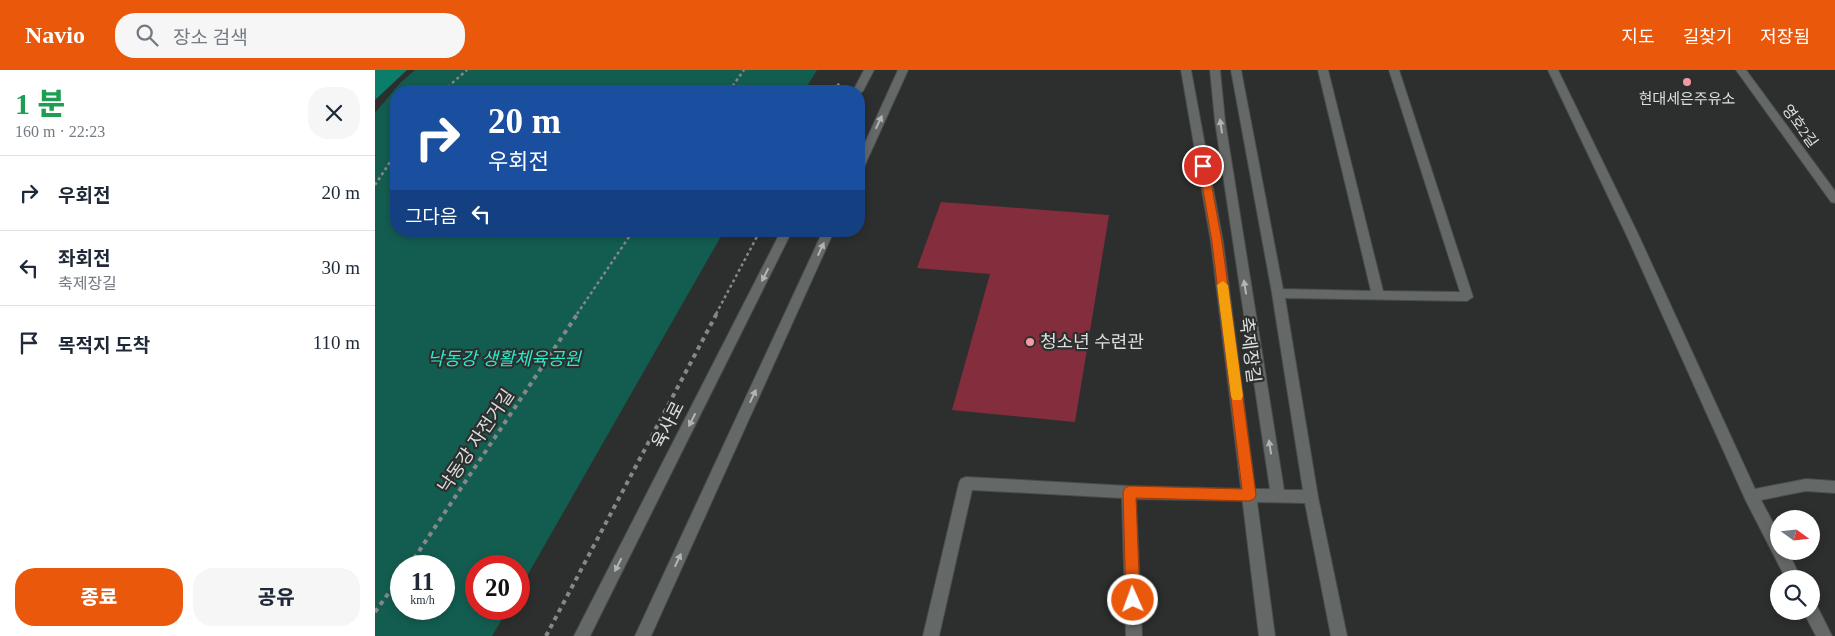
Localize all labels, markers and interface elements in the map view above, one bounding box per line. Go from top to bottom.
search box [115,13,465,58]
icon: search [133,21,161,49]
text: Navio [25,22,85,48]
text: 장소 검색 [173,27,248,48]
text: 지도 [1622,27,1655,47]
text: 길찾기 [1683,27,1732,47]
text: 저장됨 [1760,27,1810,47]
marker: 현대세은주유소 [1681,76,1693,88]
text: 1 분 [15,87,65,120]
button: close [308,87,360,139]
place label: 현대세은주유소 [1639,90,1735,107]
text: 20 m [488,102,561,141]
street label: 영호2길 [1779,102,1821,150]
icon: right [405,105,470,170]
one-way arrow [875,115,883,129]
one-way arrow [1217,118,1225,134]
text: 160 m · 22:23 [15,123,105,140]
pin [1182,145,1224,187]
text: 우회전 [488,149,549,174]
icon: arrive [1189,152,1217,180]
icon: right [15,179,43,207]
text: 20 m [321,182,360,203]
text: 우회전 [58,185,110,206]
icon: left [467,200,495,228]
text: 그다음 [405,206,457,227]
one-way arrow [817,241,826,256]
text: 좌회전 [58,248,110,269]
icon: left [15,254,43,282]
text: 30 m [321,257,360,278]
one-way arrow [761,268,769,282]
text: 축제장길 [58,275,117,292]
one-way arrow [1241,278,1249,294]
street label: 축제장길 [1236,316,1264,384]
icon: arrive [15,329,43,357]
text: 110 m [313,332,360,353]
place label: 청소년 수련관 [1040,332,1144,352]
text: 목적지 도착 [58,335,150,356]
marker: 청소년 수련관 [1024,336,1036,348]
park label: 낙동강 생활체육공원 [427,349,582,369]
street label: 낙동강 자전거길 [434,385,518,497]
one-way arrow [750,389,758,403]
street label: 육사로 [648,398,688,452]
one-way arrow [688,413,696,427]
one-way arrow [1266,439,1274,455]
north arrow [1770,510,1820,560]
map controls [1770,510,1820,620]
one-way arrow [675,553,683,567]
speed limit sign: 20 [465,555,530,620]
one-way arrow [614,558,622,572]
button: 종료 [15,568,183,626]
button: 공유 [193,568,360,626]
text: 11 [411,568,434,595]
button: search [1770,570,1820,620]
position arrow [1106,573,1158,625]
text: km/h [410,593,435,607]

